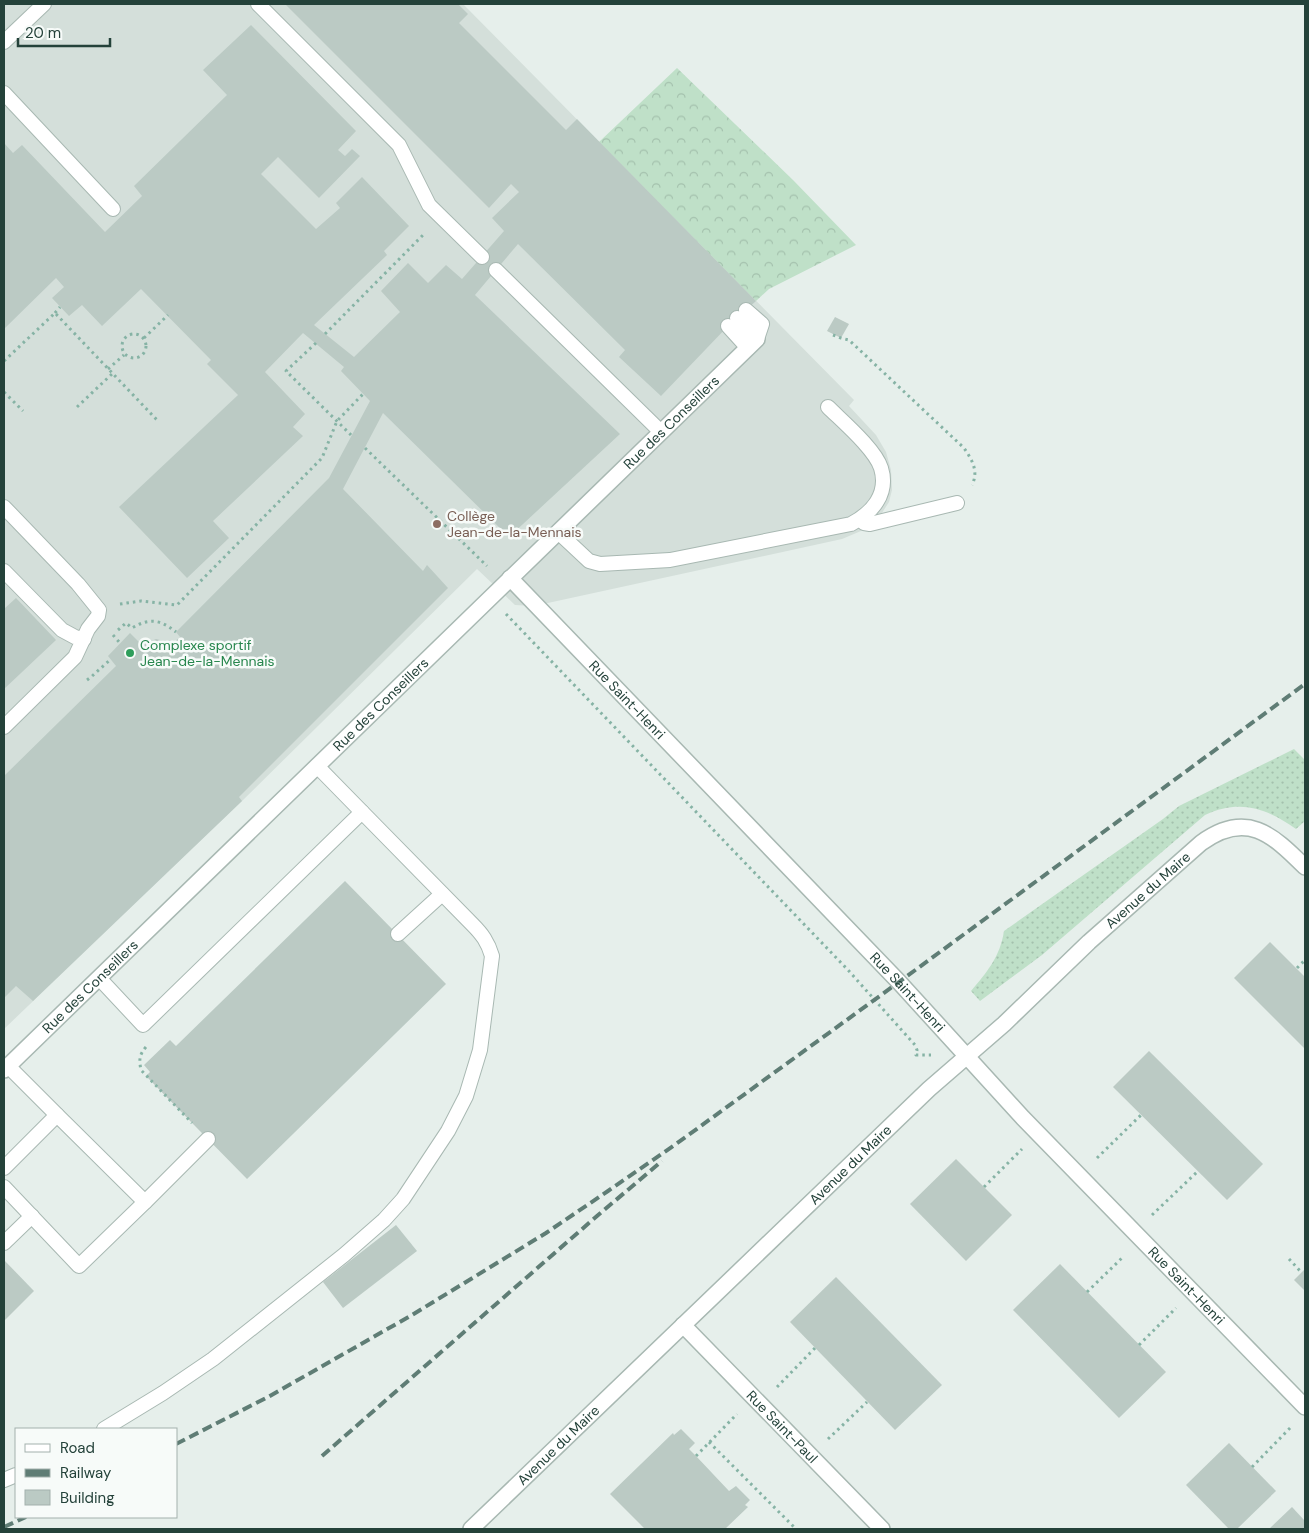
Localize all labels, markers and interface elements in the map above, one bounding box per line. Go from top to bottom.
scale bar [18,15,110,47]
text: 20 m [25,23,61,43]
street label: Rue des Conseillers [620,372,723,473]
place label: Collège Jean-de-la-Mennais [447,507,582,541]
marker: Collège Jean-de-la-Mennais [431,518,443,530]
place label: Complexe sportif Jean-de-la-Mennais [140,636,275,670]
marker: Complexe sportif Jean-de-la-Mennais [124,647,136,659]
street label: Rue des Conseillers [329,654,432,755]
street label: Rue Saint-Henri [585,657,669,743]
street label: Avenue du Maire [1102,848,1194,932]
street label: Rue des Conseillers [38,936,142,1037]
street label: Rue Saint-Henri [866,948,949,1036]
street label: Avenue du Maire [805,1121,895,1208]
street label: Rue Saint-Henri [1144,1243,1229,1328]
street label: Rue Saint-Paul [743,1386,822,1467]
street label: Avenue du Maire [513,1401,603,1489]
legend [15,1428,178,1518]
text: Road [60,1438,95,1458]
text: Railway [60,1463,112,1483]
text: Building [60,1488,115,1508]

